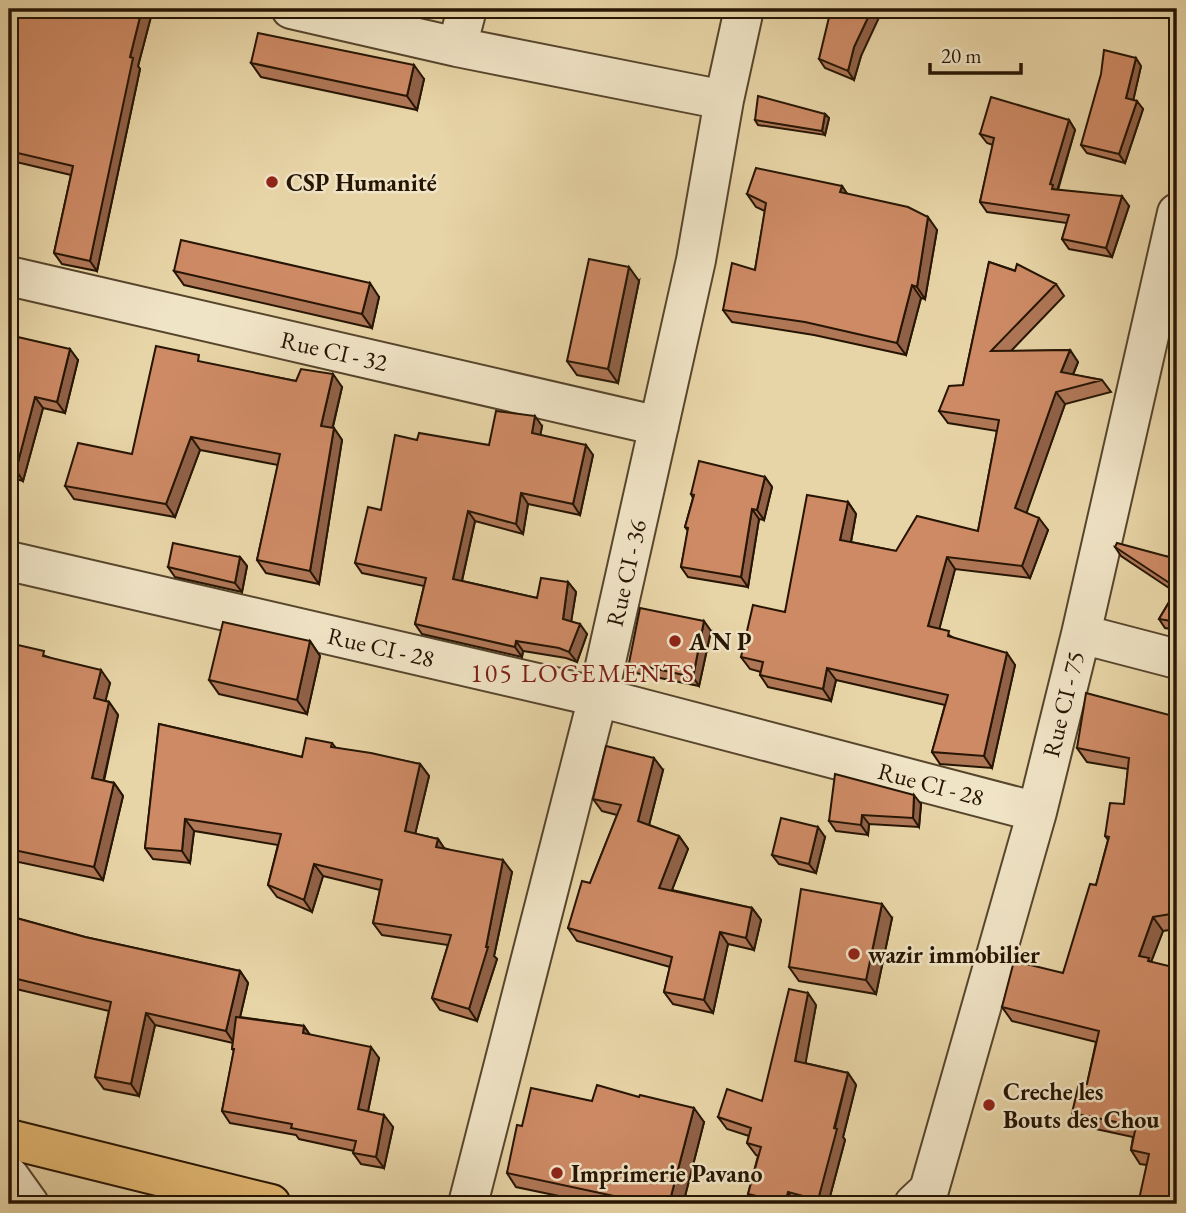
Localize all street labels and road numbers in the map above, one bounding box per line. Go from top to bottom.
street label: Rue CI - 32 [278,324,391,378]
street label: Rue CI - 36 [599,517,653,629]
street label: Rue CI - 28 [325,620,437,674]
street label: Rue CI - 75 [1035,648,1091,760]
street label: Rue CI - 28 [875,755,987,813]

